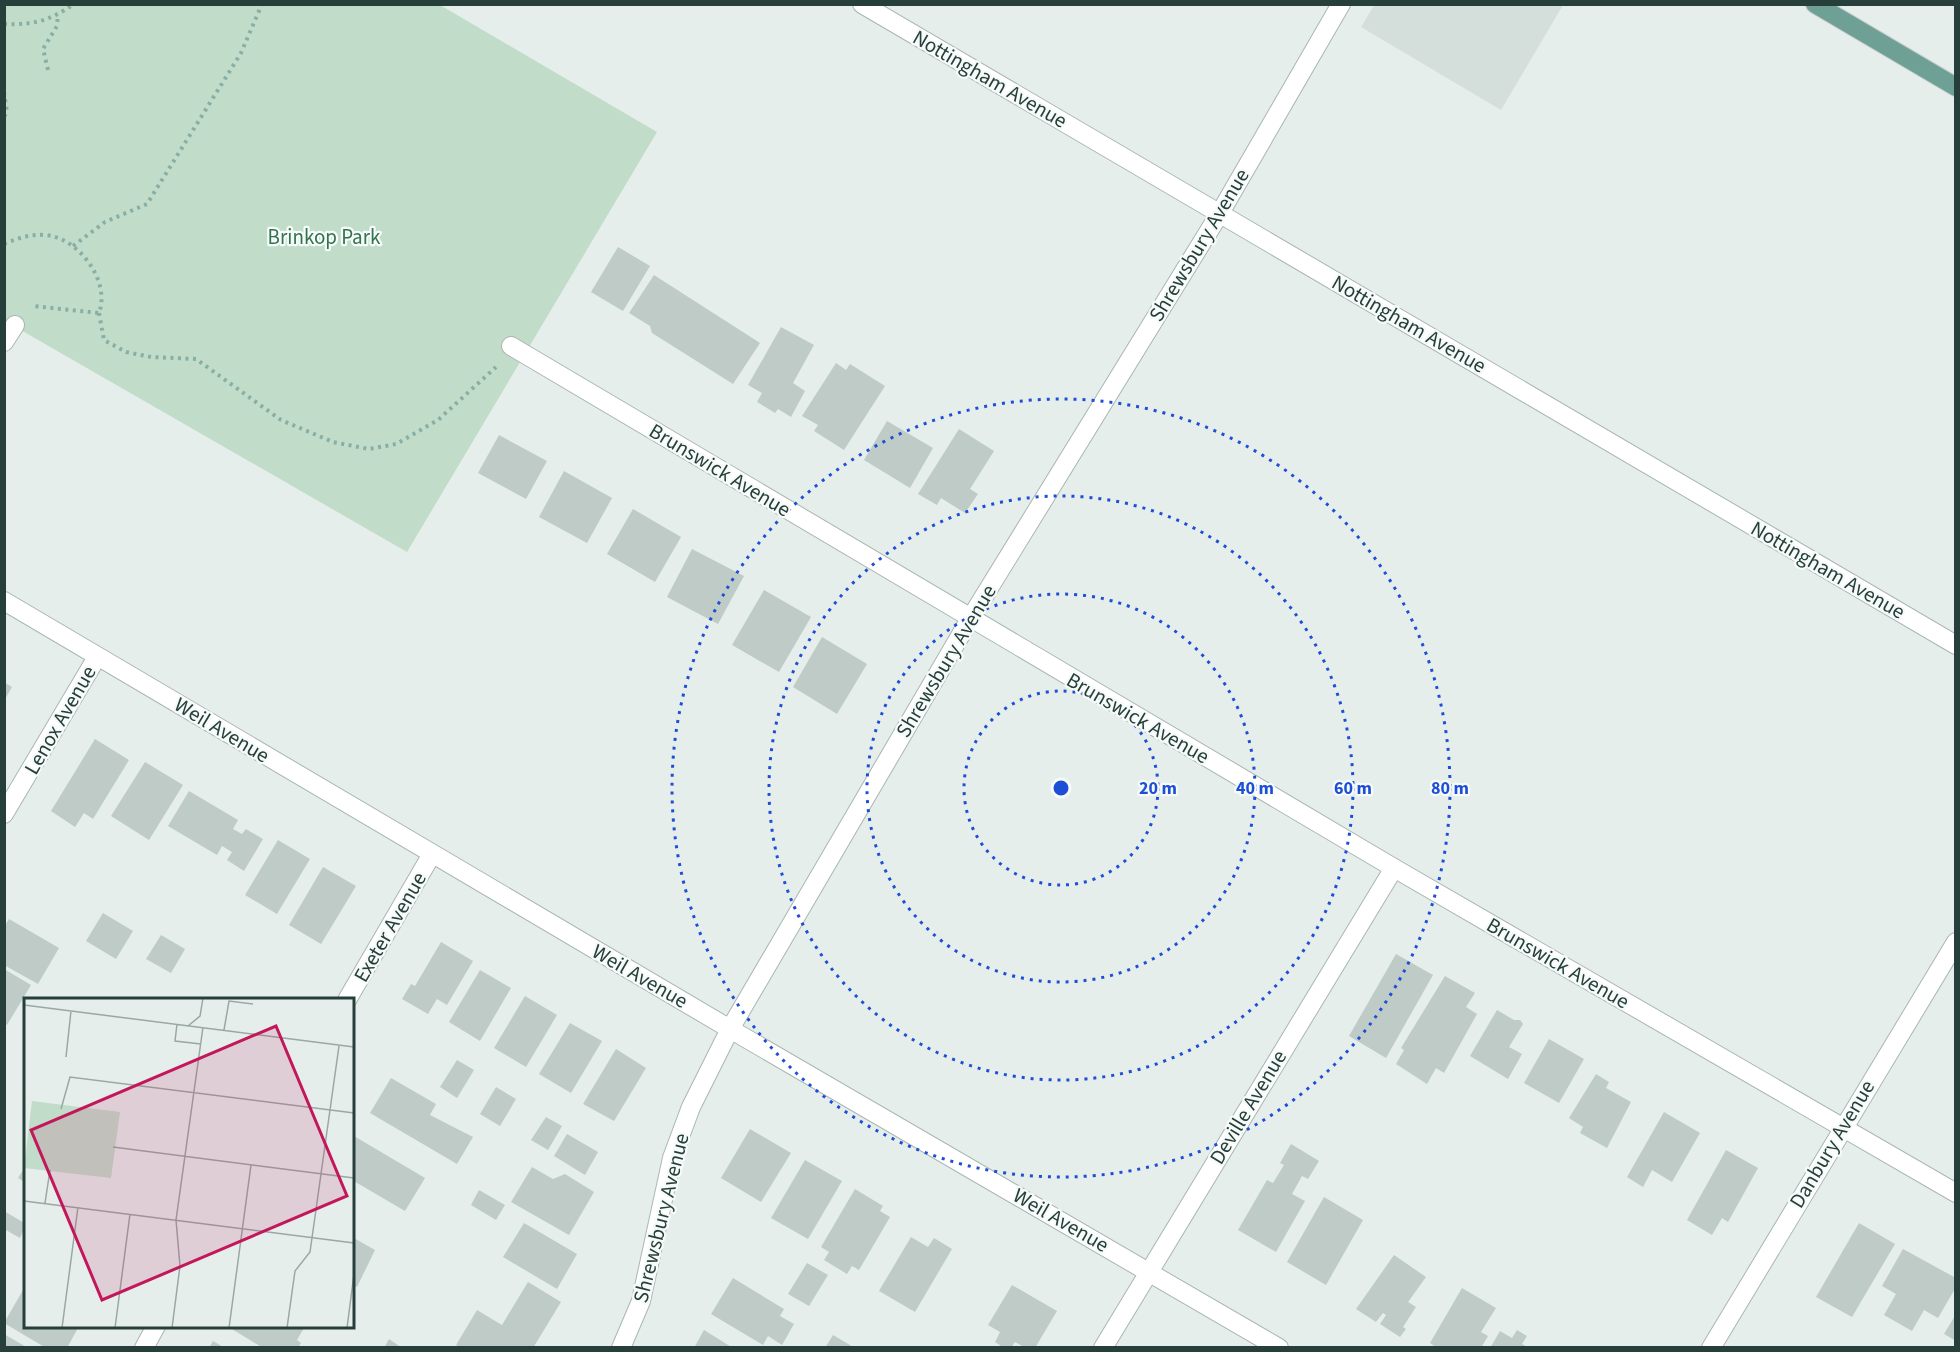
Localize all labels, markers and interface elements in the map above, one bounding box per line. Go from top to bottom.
street label: Nottingham Avenue [907,23,1073,135]
street label: Shrewsbury Avenue [1141,163,1257,327]
park label: Brinkop Park [268,222,381,252]
street label: Nottingham Avenue [1326,268,1492,380]
street label: Brunswick Avenue [643,416,797,524]
street label: Nottingham Avenue [1745,514,1911,626]
street label: Shrewsbury Avenue [888,579,1004,743]
street label: Lenox Avenue [17,660,103,780]
street label: Brunswick Avenue [1061,665,1215,771]
street label: Weil Avenue [169,690,275,770]
text: 20 m [1139,776,1177,801]
text: 40 m [1236,776,1274,801]
text: 60 m [1334,776,1372,801]
text: 80 m [1431,776,1469,801]
centre of rings [1051,778,1071,798]
street label: Exeter Avenue [346,866,434,988]
street label: Brunswick Avenue [1481,910,1635,1016]
street label: Weil Avenue [586,936,694,1016]
inset map [24,998,354,1328]
street label: Deville Avenue [1202,1044,1294,1170]
street label: Danbury Avenue [1782,1074,1882,1214]
street label: Shrewsbury Avenue [625,1130,697,1306]
street label: Weil Avenue [1007,1180,1115,1260]

